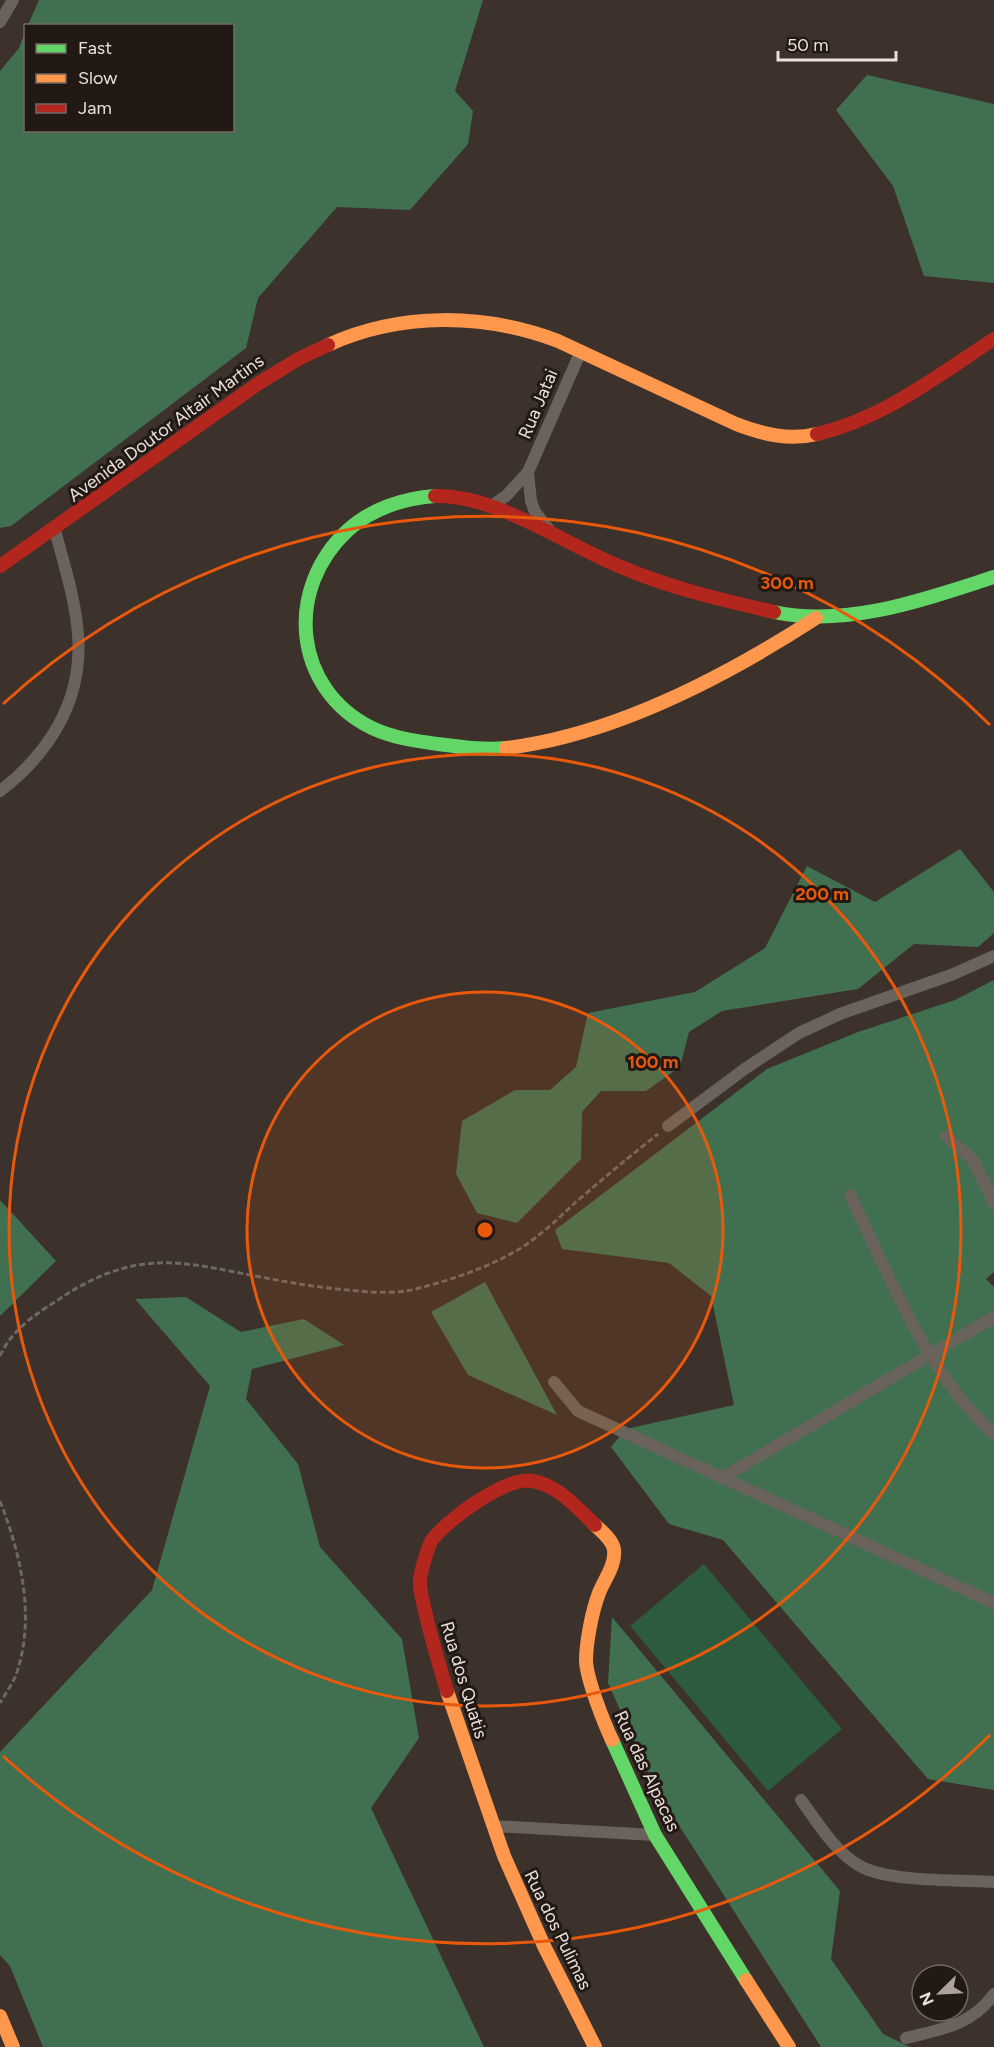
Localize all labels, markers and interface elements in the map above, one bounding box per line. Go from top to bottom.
legend [24,24,234,132]
scale bar [778,24,896,62]
text: 50 m [787,34,829,56]
text: Fast [78,37,112,59]
text: Slow [78,67,117,89]
text: Jam [78,97,112,119]
street label: Avenida Doutor Altair Martins [64,350,268,506]
street label: Rua Jatai [514,366,562,442]
text: 300 m [760,572,814,594]
text: 200 m [795,883,849,905]
text: 100 m [628,1051,678,1073]
centre of rings [475,1220,495,1240]
street label: Rua dos Quatis [436,1619,492,1741]
street label: Rua das Alpacas [609,1707,685,1835]
street label: Rua dos Pulimas [520,1867,596,1993]
north arrow [910,1963,970,2023]
text: N [916,1989,938,2008]

